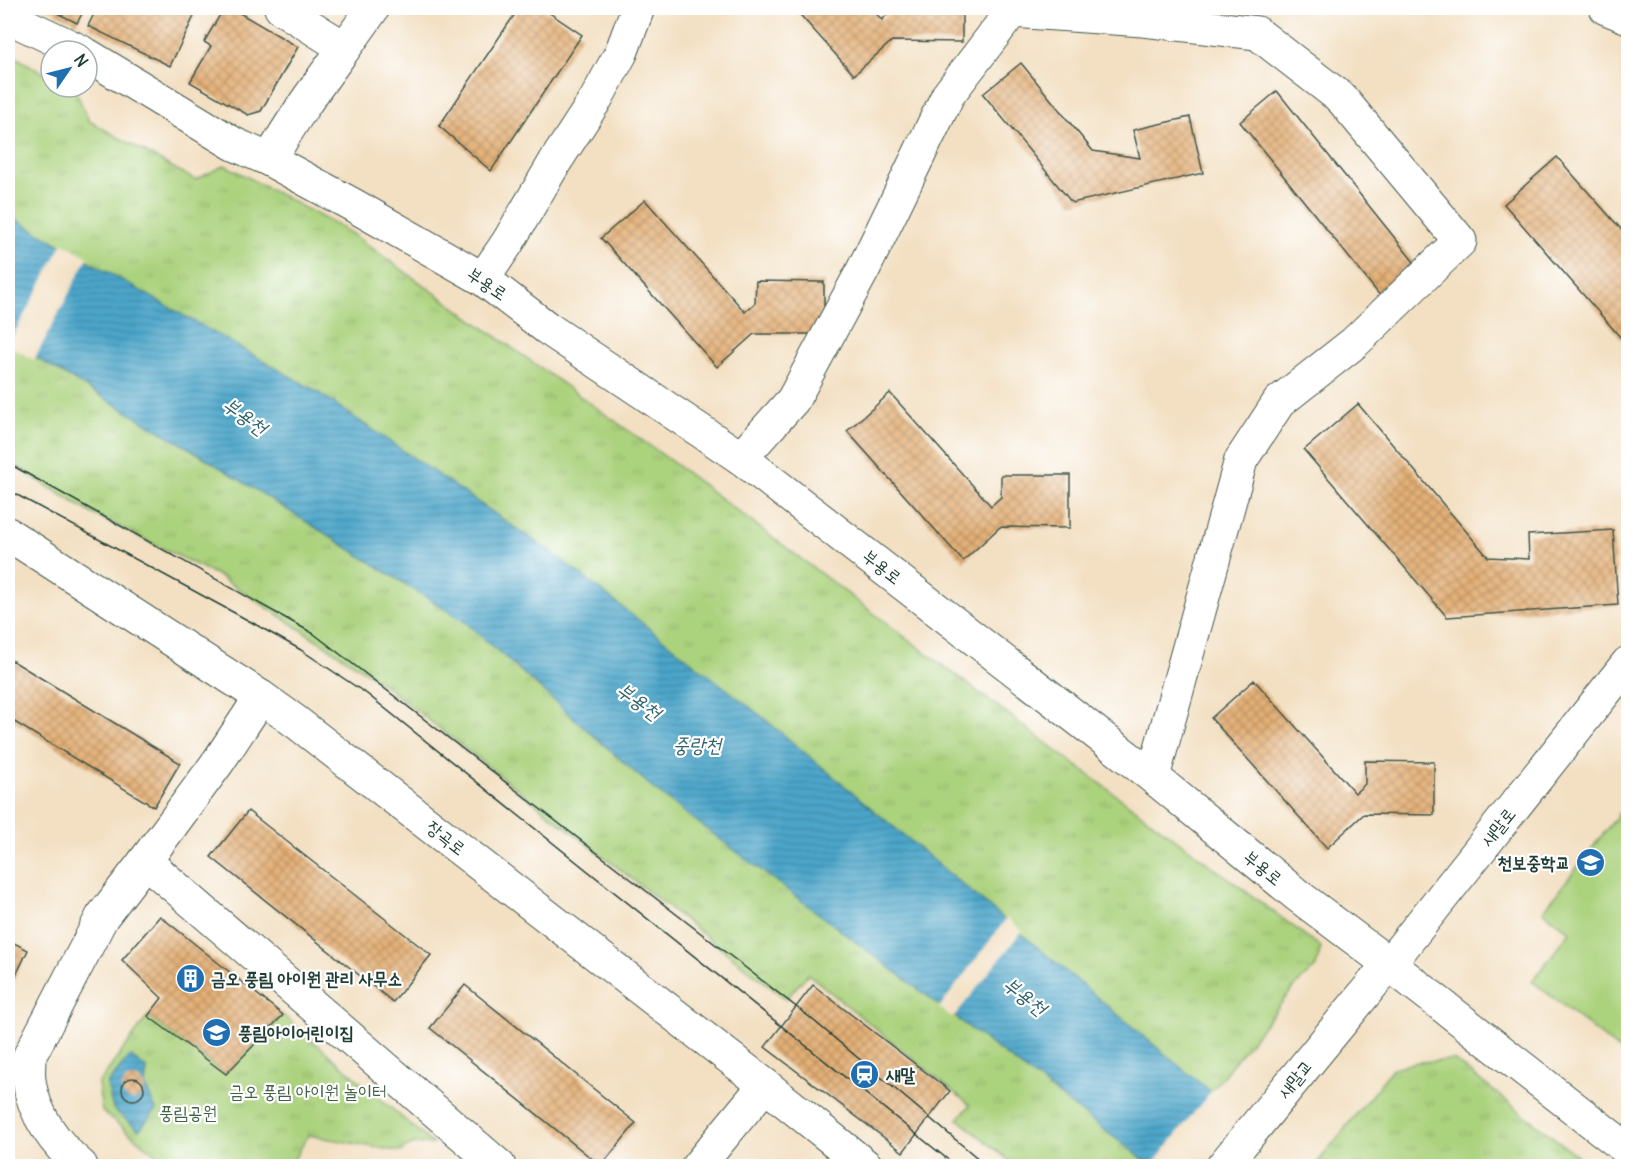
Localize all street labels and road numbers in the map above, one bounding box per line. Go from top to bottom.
street label: 부용로 [463,262,512,305]
street label: 부용로 [858,544,907,589]
street label: 새말로 [1475,803,1520,851]
street label: 장곡로 [422,815,471,860]
street label: 부용로 [1239,845,1287,890]
street label: 새말교 [1272,1055,1317,1103]

